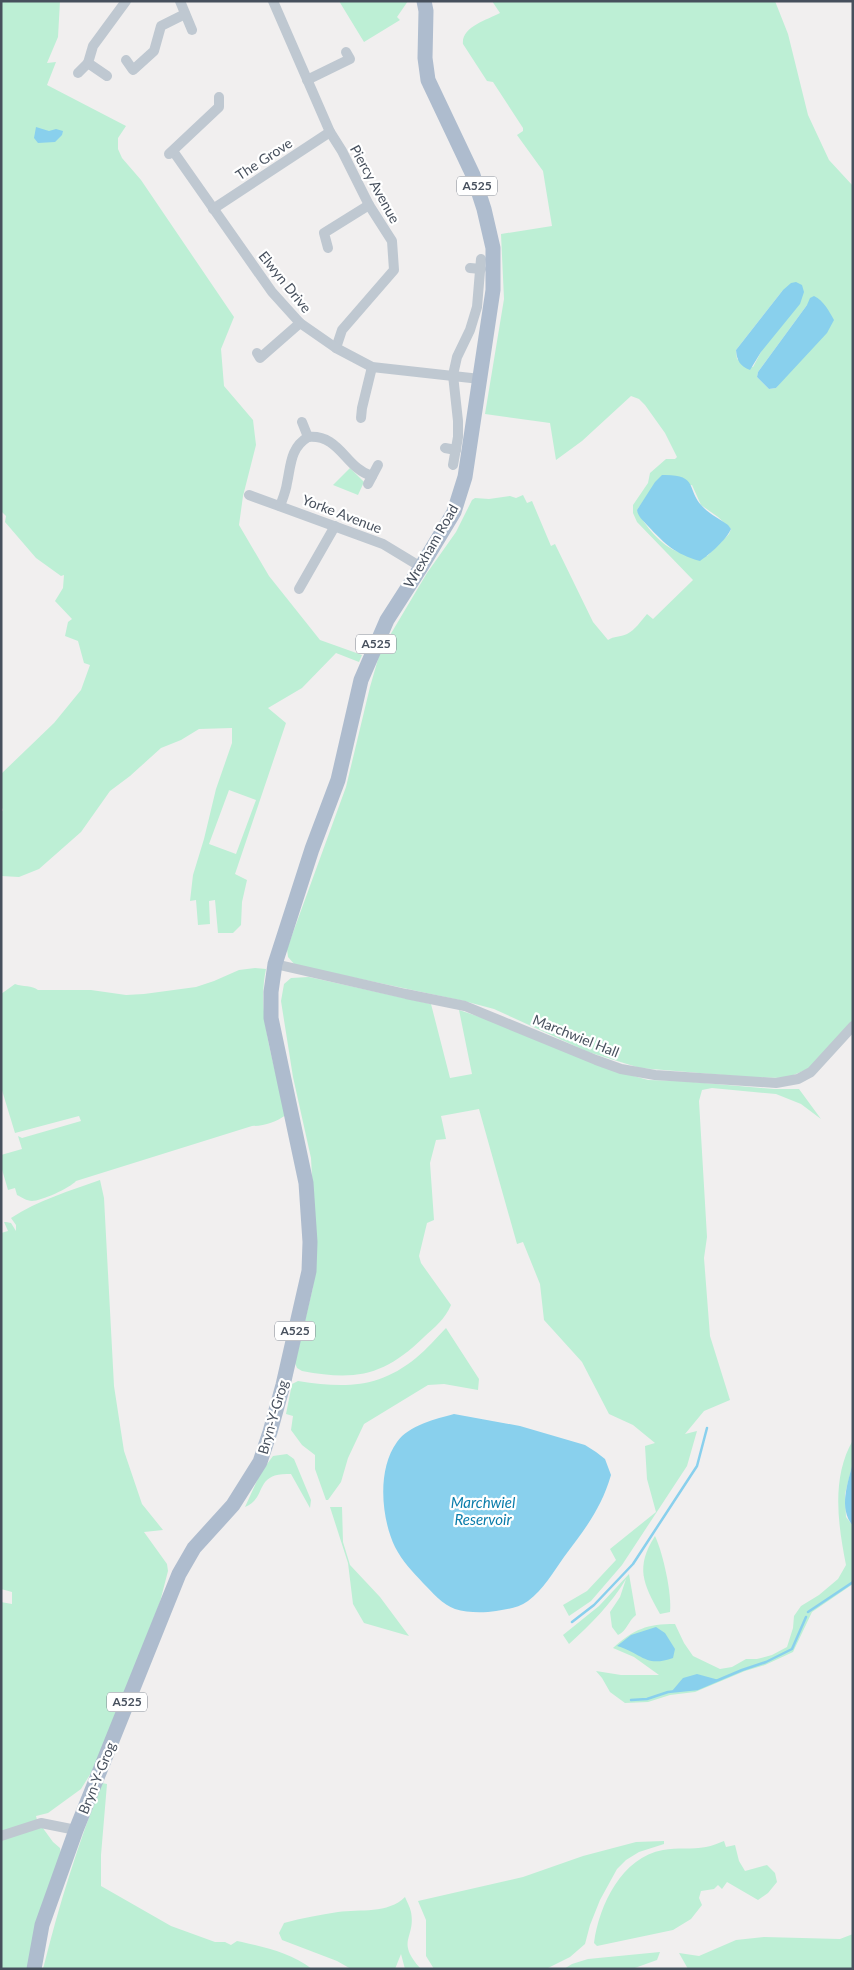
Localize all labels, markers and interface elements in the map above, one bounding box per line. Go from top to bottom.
street label: The Grove [232,134,295,183]
street label: Piercy Avenue [347,142,404,226]
road number: A525 [457,177,497,196]
street label: Elwyn Drive [255,247,315,316]
street label: Yorke Avenue [300,491,384,536]
street label: Wrexham Road [400,501,461,591]
road number: A525 [356,634,396,654]
street label: Marchwiel Hall [530,1010,622,1061]
road number: A525 [275,1322,315,1340]
street label: Bryn-Y-Grog [254,1378,291,1456]
water label: Marchwiel Reservoir [451,1493,516,1528]
road number: A525 [107,1692,147,1711]
street label: Bryn-Y-Grog [74,1739,119,1816]

